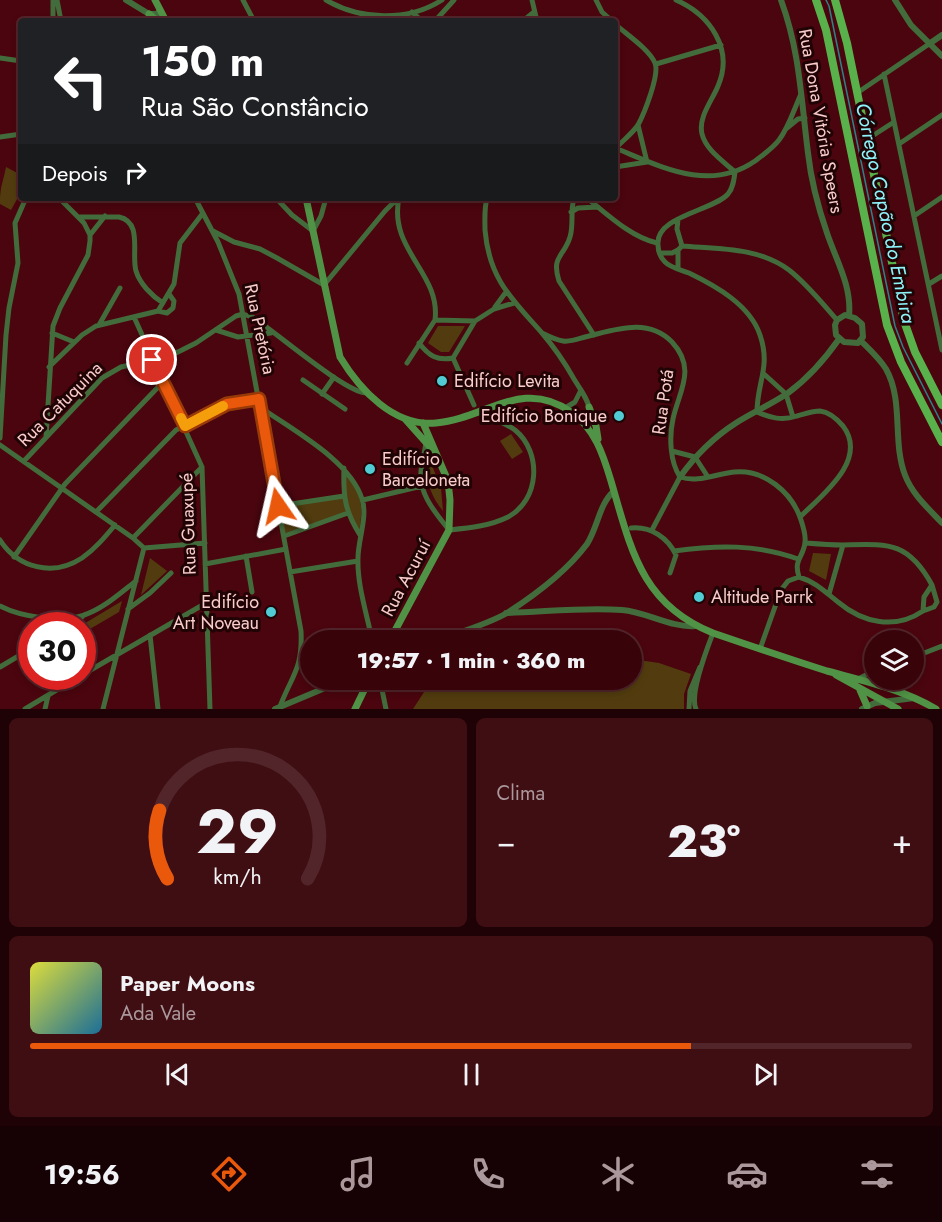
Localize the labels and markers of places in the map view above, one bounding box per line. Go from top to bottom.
pin [126,334,177,385]
place label: Edifício Levita [454,368,560,394]
marker: Edifício Levita [435,374,449,388]
place label: Edifício Bonique [481,403,607,429]
marker: Edifício Bonique [612,409,626,423]
place label: Edifício Barceloneta [382,446,470,493]
marker: Edifício Barceloneta [363,462,377,476]
place label: Altitude Parrk [711,584,813,610]
place label: Edifício Art Noveau [173,589,259,636]
marker: Altitude Parrk [692,590,706,604]
marker: Edifício Art Noveau [264,605,278,619]

